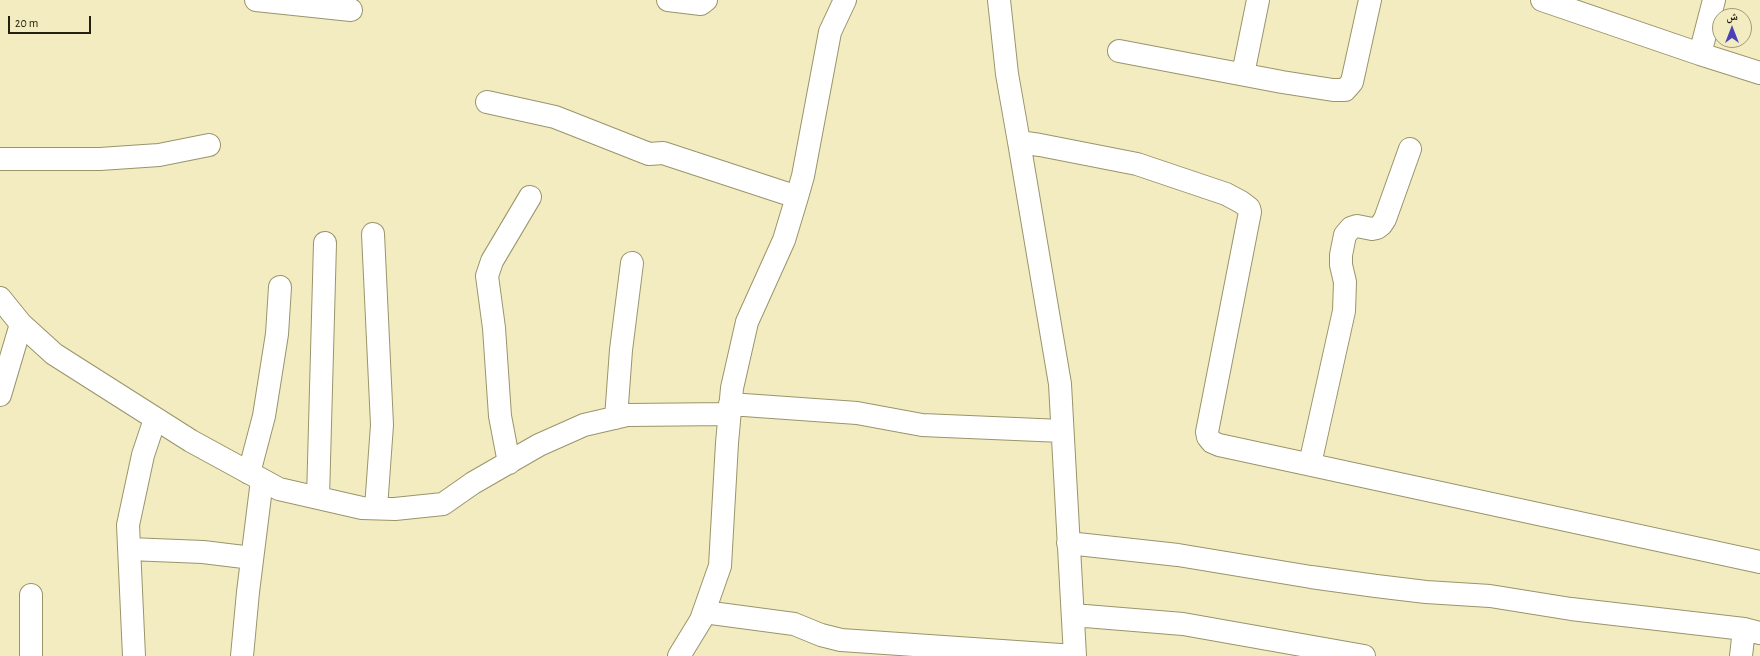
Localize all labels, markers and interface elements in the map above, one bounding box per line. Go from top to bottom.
scale bar [10,8,93,34]
north arrow [1712,8,1752,48]
text: ش [1726,11,1738,22]
text: 20 m [15,17,38,29]

